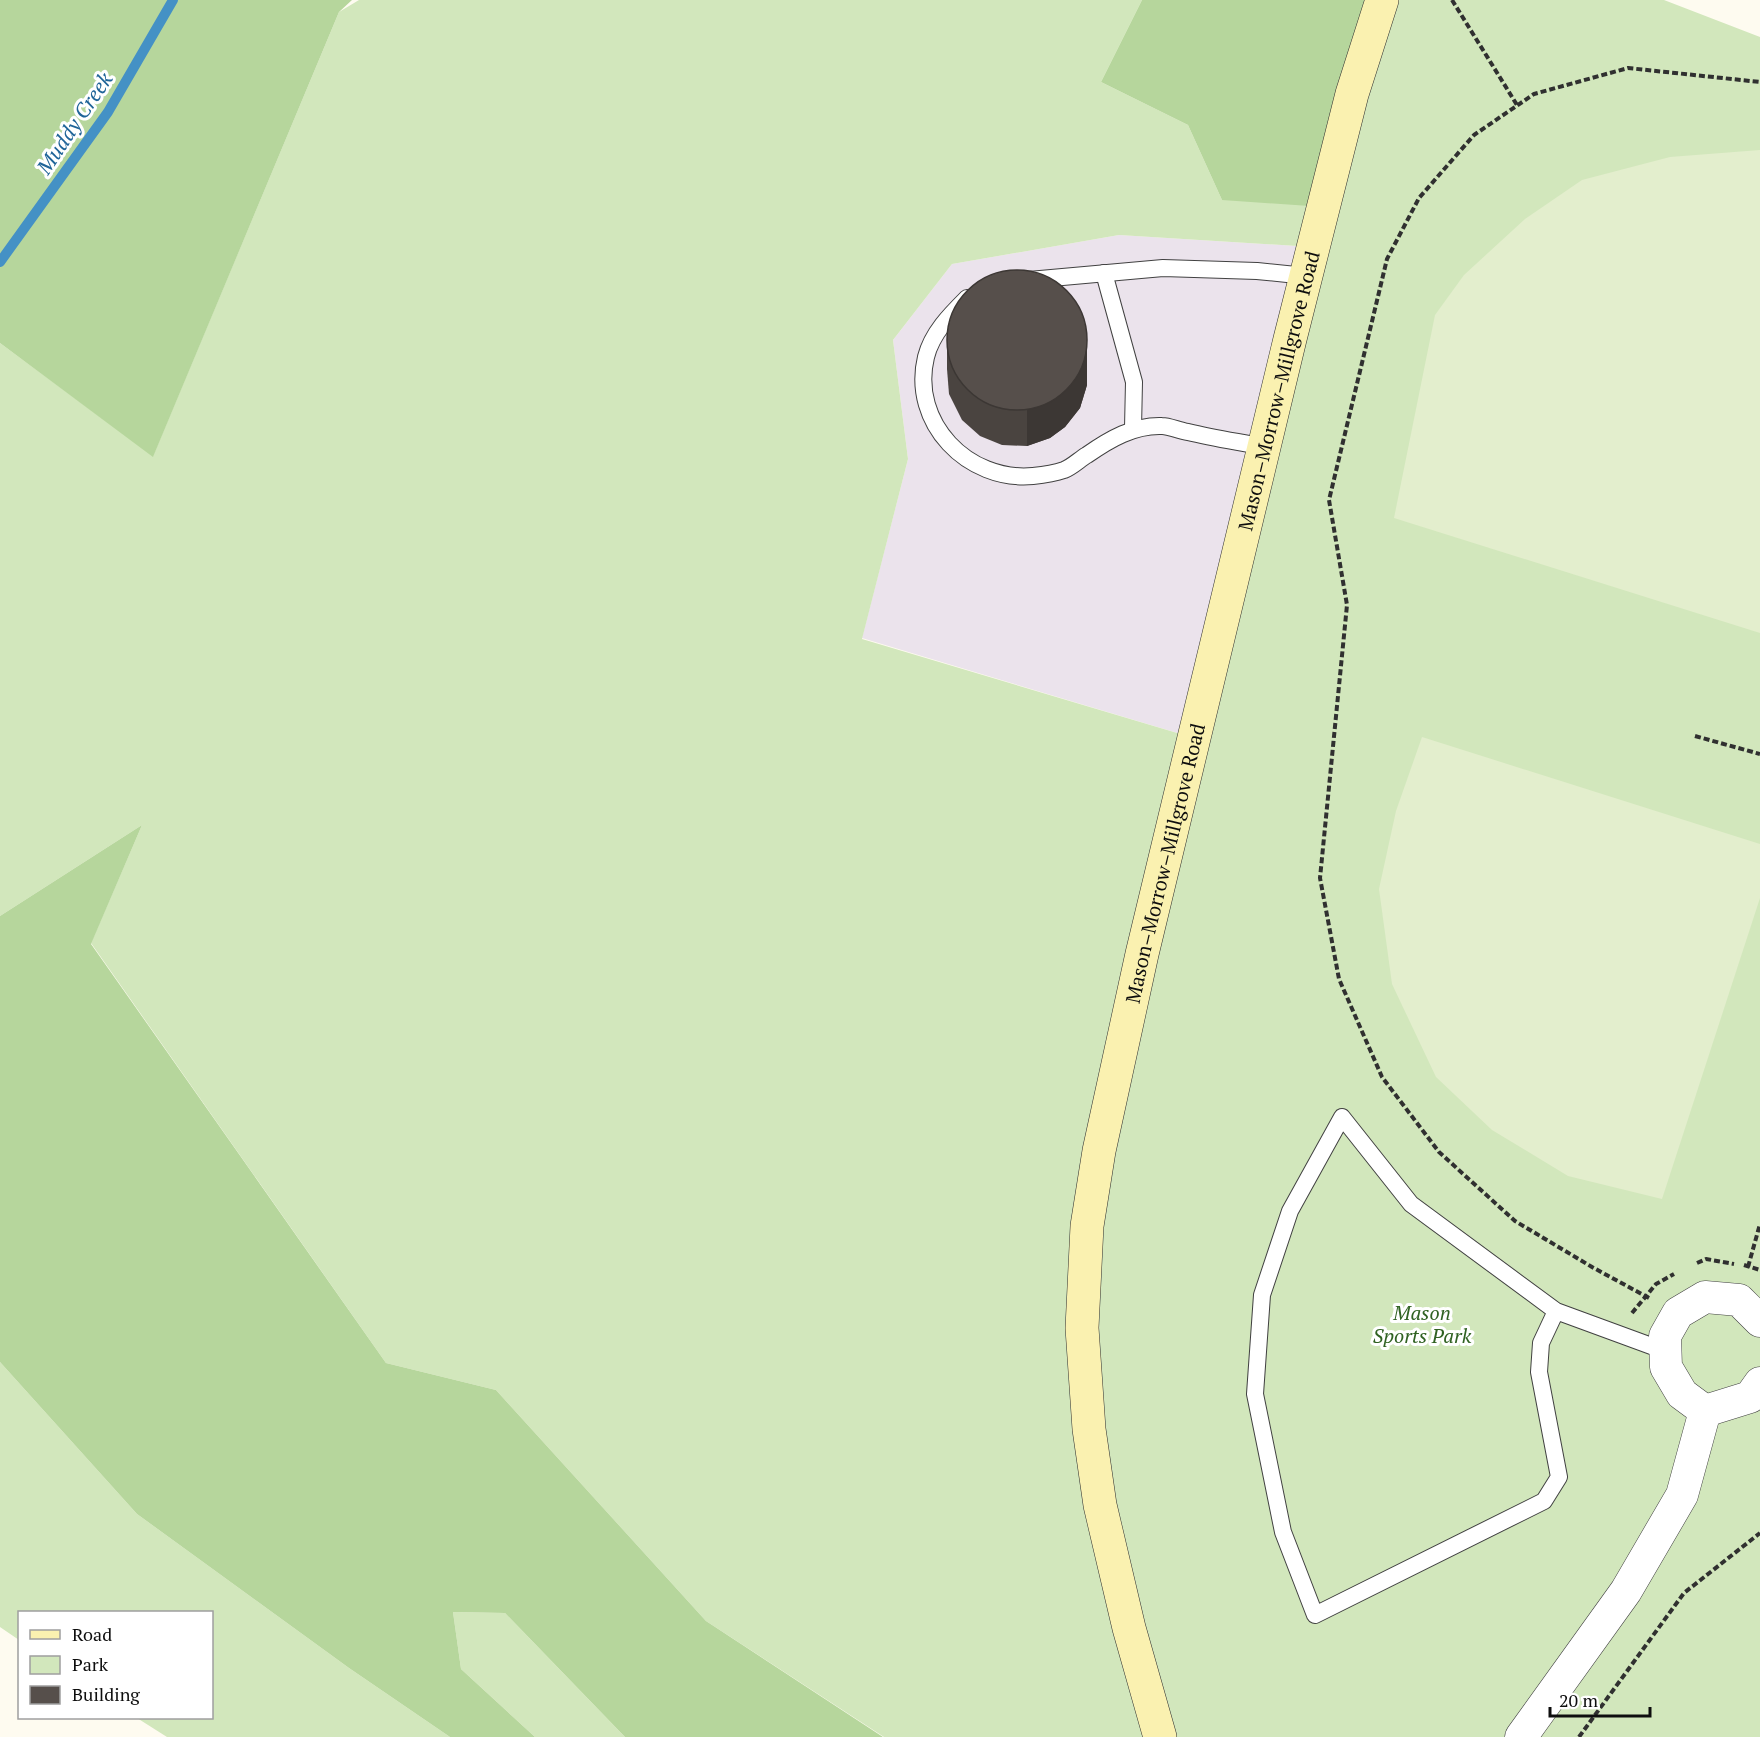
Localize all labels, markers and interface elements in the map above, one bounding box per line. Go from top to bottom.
water label: Muddy Creek [29,66,119,180]
street label: Mason–Morrow–Millgrove Road [1231,248,1325,533]
street label: Mason–Morrow–Millgrove Road [1118,720,1211,1006]
park label: Mason Sports Park [1373,1299,1472,1349]
legend [18,1611,213,1719]
text: Road [72,1622,112,1646]
text: Park [72,1652,109,1676]
scale bar [1550,1680,1650,1718]
text: Building [72,1682,140,1706]
text: 20 m [1559,1688,1599,1712]

